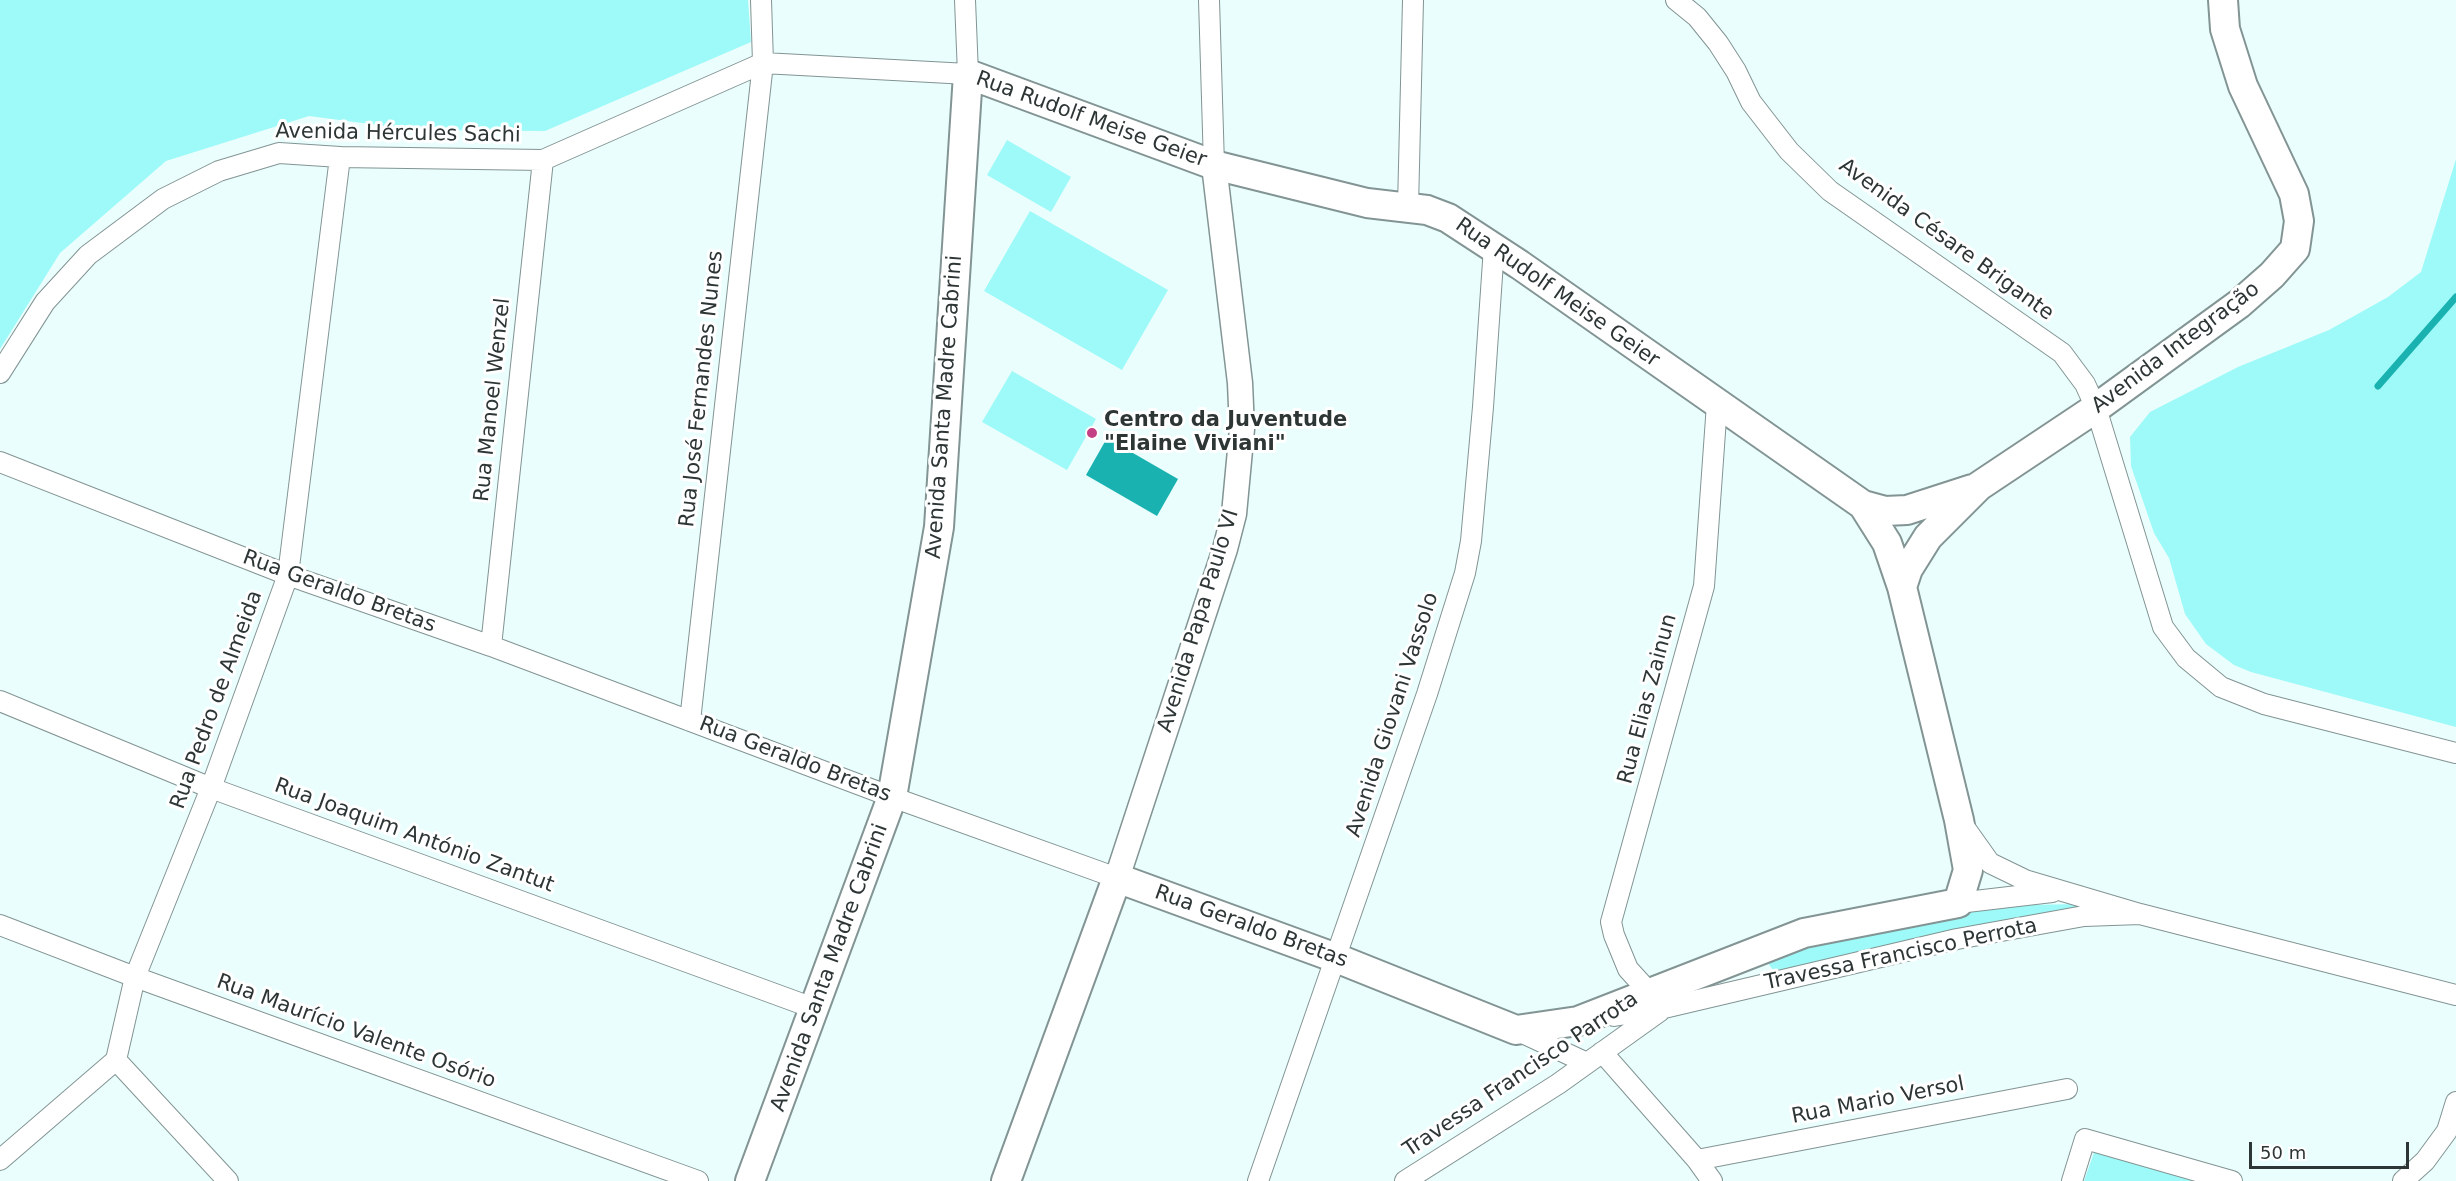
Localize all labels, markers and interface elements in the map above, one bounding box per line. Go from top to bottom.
street label: Rua Rudolf Meise Geier [972,67,1210,173]
street label: Avenida Hércules Sachi [275,119,521,149]
street label: Avenida Césare Brigante [1834,154,2058,326]
street label: Rua Rudolf Meise Geier [1450,213,1664,373]
street label: Rua José Fernandes Nunes [675,250,729,528]
street label: Avenida Santa Madre Cabrini [922,254,968,560]
street label: Avenida Integração [2087,277,2265,419]
street label: Rua Manoel Wenzel [470,297,516,503]
place label: Centro da Juventude "Elaine Viviani" [1104,408,1347,458]
marker: Centro da Juventude "Elaine Viviani" [1085,426,1099,440]
street label: Avenida Papa Paulo VI [1153,506,1245,736]
street label: Rua Geraldo Bretas [239,545,439,639]
street label: Rua Pedro de Almeida [166,587,268,813]
street label: Avenida Giovani Vassolo [1342,590,1444,840]
street label: Rua Elias Zainun [1613,611,1683,787]
street label: Rua Geraldo Bretas [696,712,894,808]
street label: Rua Joaquim António Zantut [271,774,557,898]
street label: Avenida Santa Madre Cabrini [766,821,894,1115]
street label: Rua Geraldo Bretas [1151,880,1351,974]
street label: Travessa Francisco Perrota [1762,914,2040,996]
street label: Rua Maurício Valente Osório [213,970,499,1094]
street label: Travessa Francisco Parrota [1399,987,1643,1163]
street label: Rua Mario Versol [1790,1072,1966,1130]
scale bar [2252,1130,2412,1168]
text: 50 m [2260,1142,2306,1163]

